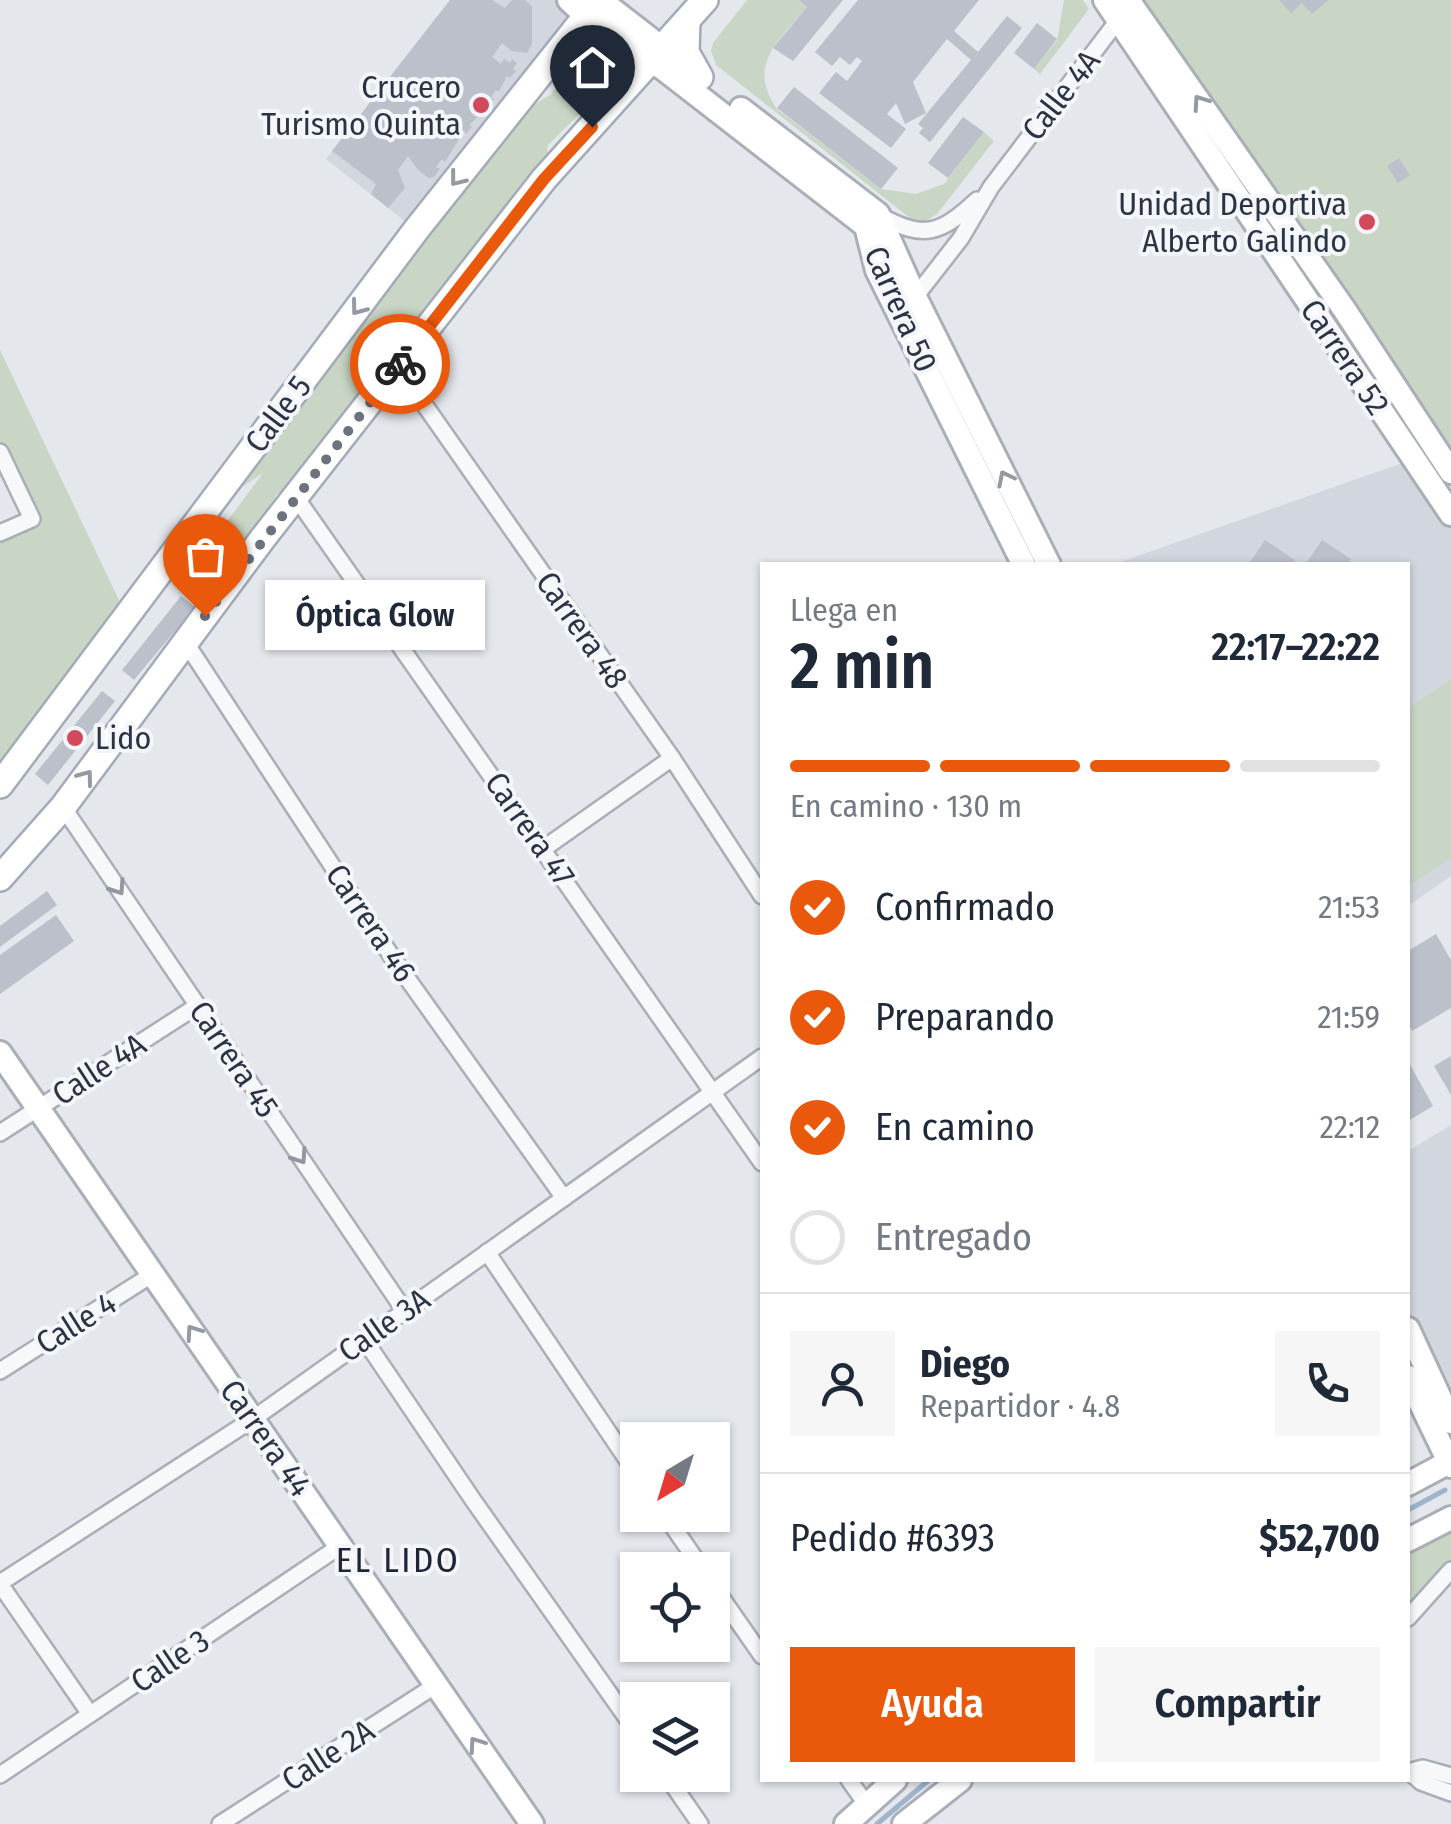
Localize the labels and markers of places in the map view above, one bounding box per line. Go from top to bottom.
pin [550,25,635,128]
place label: Crucero Turismo Quinta [261,68,461,143]
marker: Crucero Turismo Quinta [470,94,492,116]
place label: Unidad Deportiva Alberto Galindo [1118,185,1347,260]
marker: Unidad Deportiva Alberto Galindo [1356,211,1378,233]
pin [163,514,248,617]
callout: Óptica Glow [265,581,485,651]
place label: Lido [95,719,151,757]
marker: Lido [64,727,86,749]

